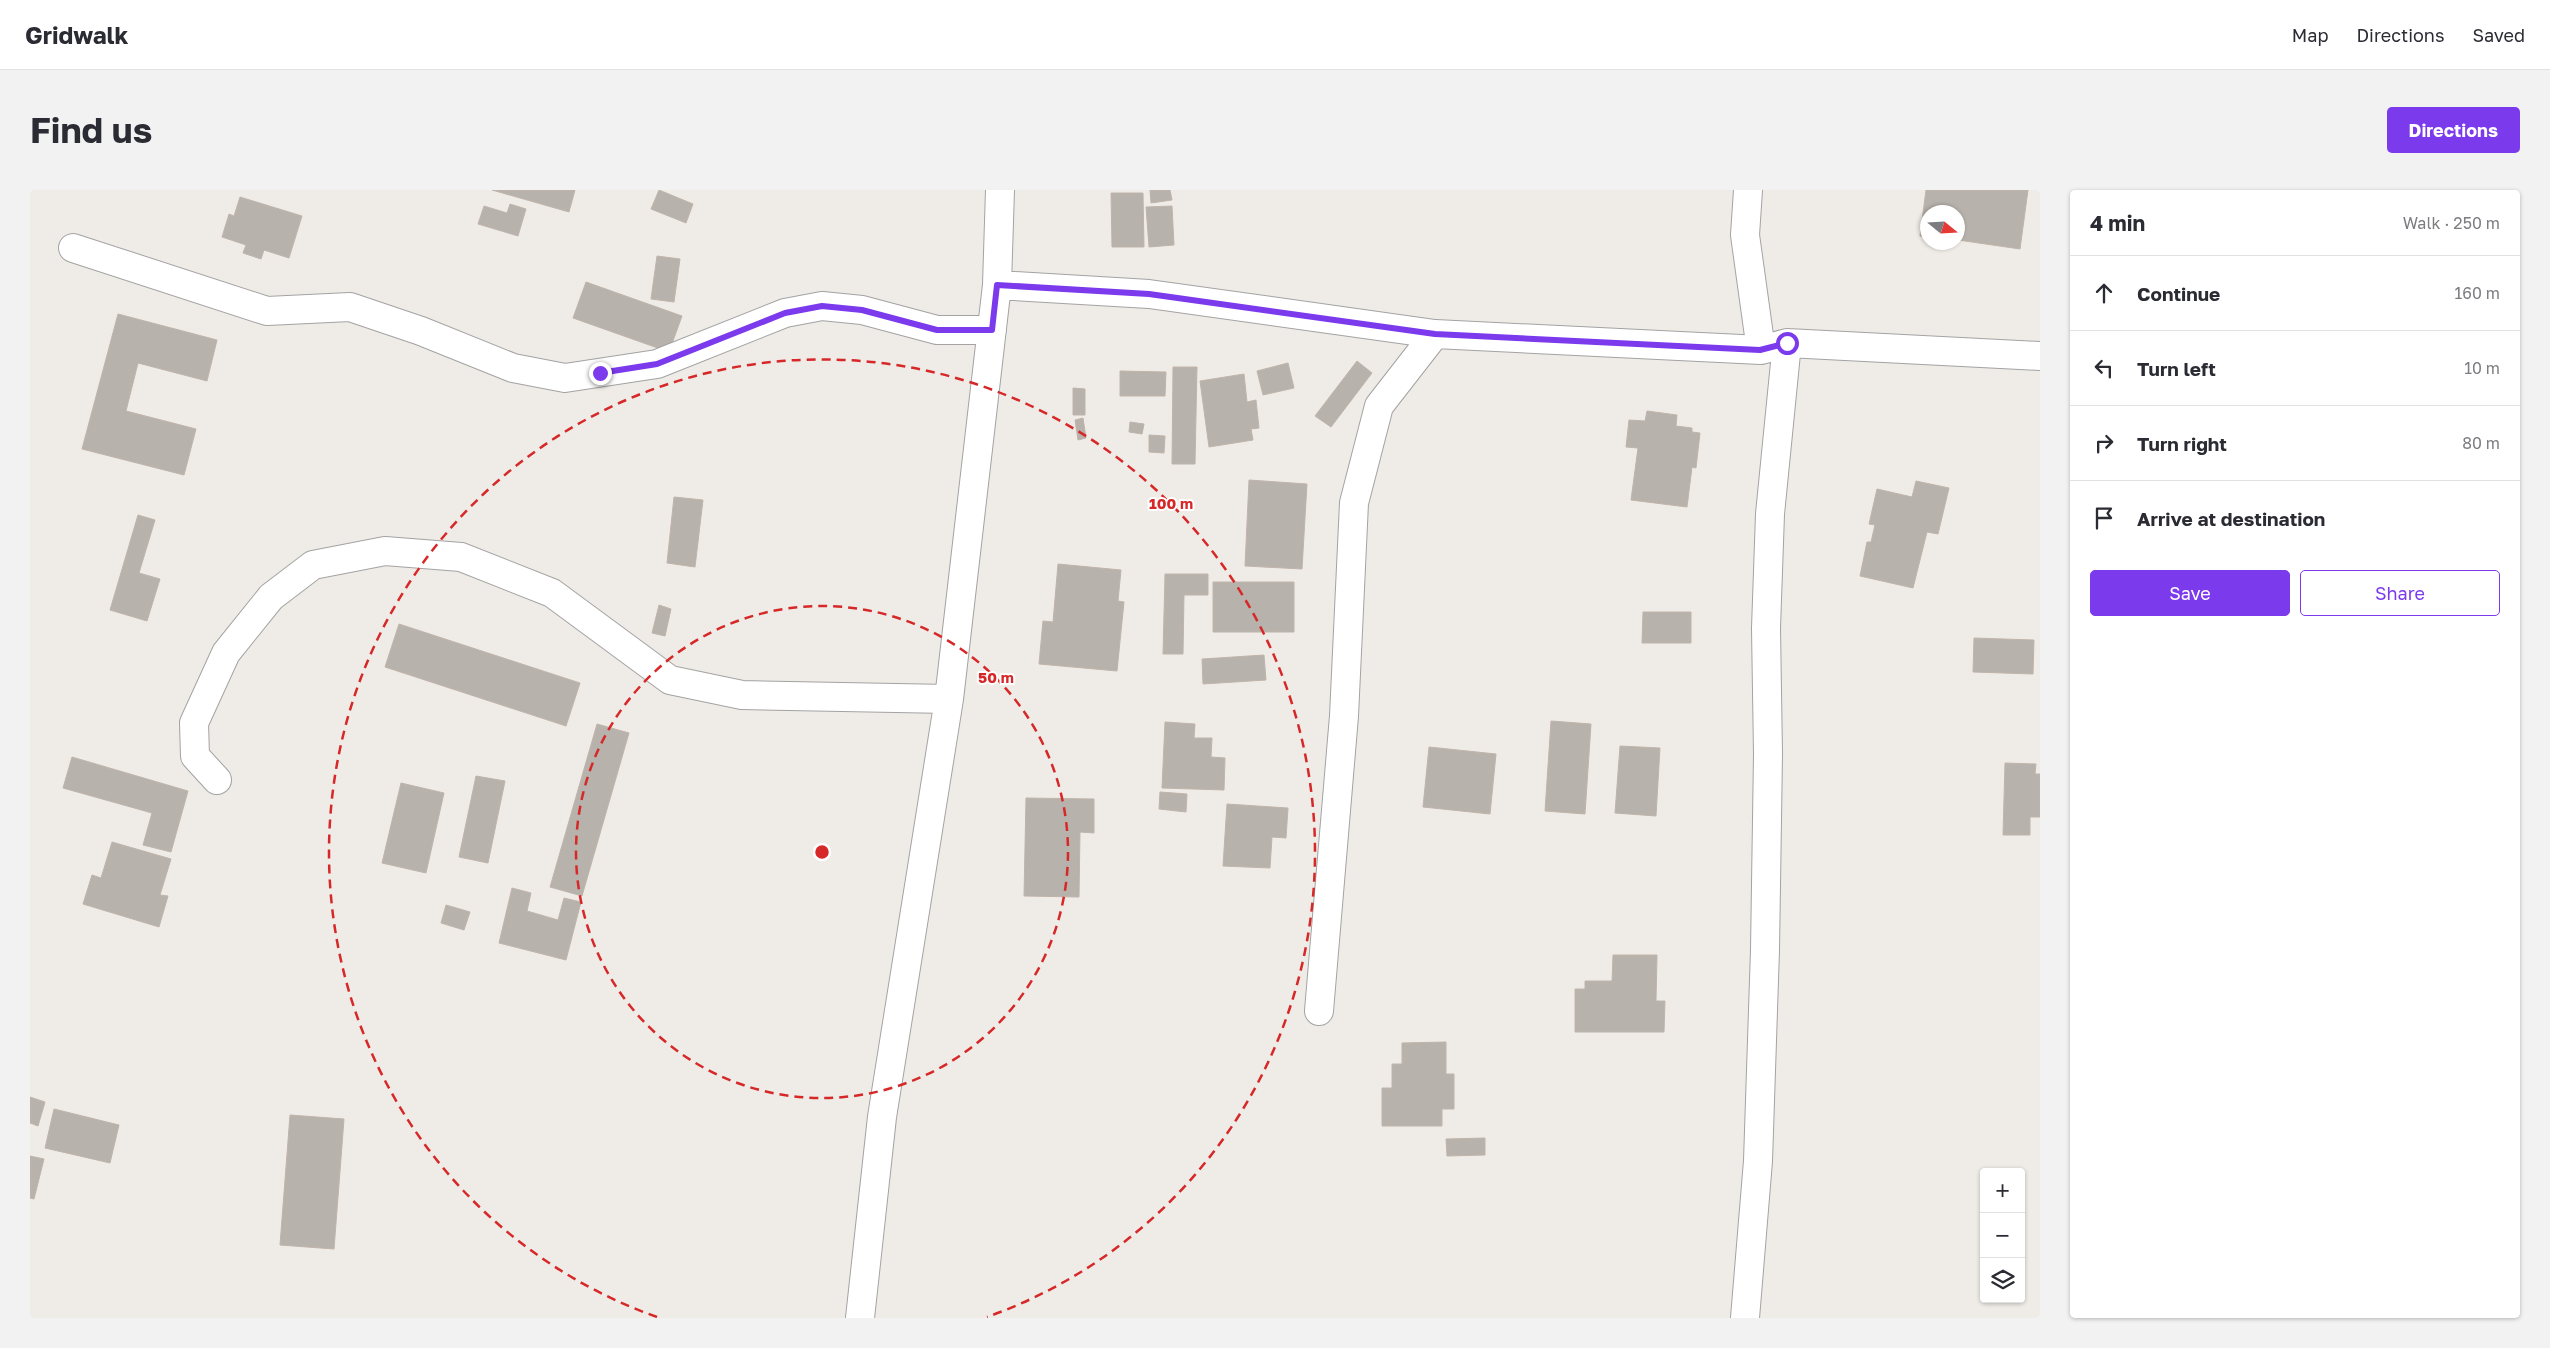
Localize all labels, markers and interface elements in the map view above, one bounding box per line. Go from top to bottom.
text: Gridwalk [25,20,129,49]
text: Map [2292,24,2328,46]
text: Directions [2356,24,2444,46]
text: Saved [2472,24,2525,46]
button: Directions [2387,107,2520,153]
text: Find us [30,109,152,151]
north arrow [1920,205,1965,250]
text: 4 min [2090,210,2145,236]
text: Walk · 250 m [2403,213,2500,233]
icon: ahead [2090,279,2118,307]
text: Continue [2137,282,2220,305]
text: 160 m [2454,283,2500,303]
route start [1776,332,1799,355]
icon: left [2090,354,2118,382]
text: Turn left [2137,357,2216,380]
text: 10 m [2464,358,2500,378]
route end [589,362,612,385]
icon: right [2090,429,2118,457]
text: Turn right [2137,432,2227,455]
text: 80 m [2462,433,2500,453]
text: 100 m [1149,494,1193,512]
icon: arrive [2090,504,2118,532]
text: Arrive at destination [2137,507,2325,530]
button: Save [2090,570,2290,616]
button: Share [2300,570,2500,616]
text: 50 m [978,668,1014,686]
centre of rings [813,843,831,861]
map controls [1980,1168,2025,1303]
button: + [1980,1168,2025,1213]
button: − [1980,1213,2025,1258]
button: layers [1980,1258,2025,1303]

